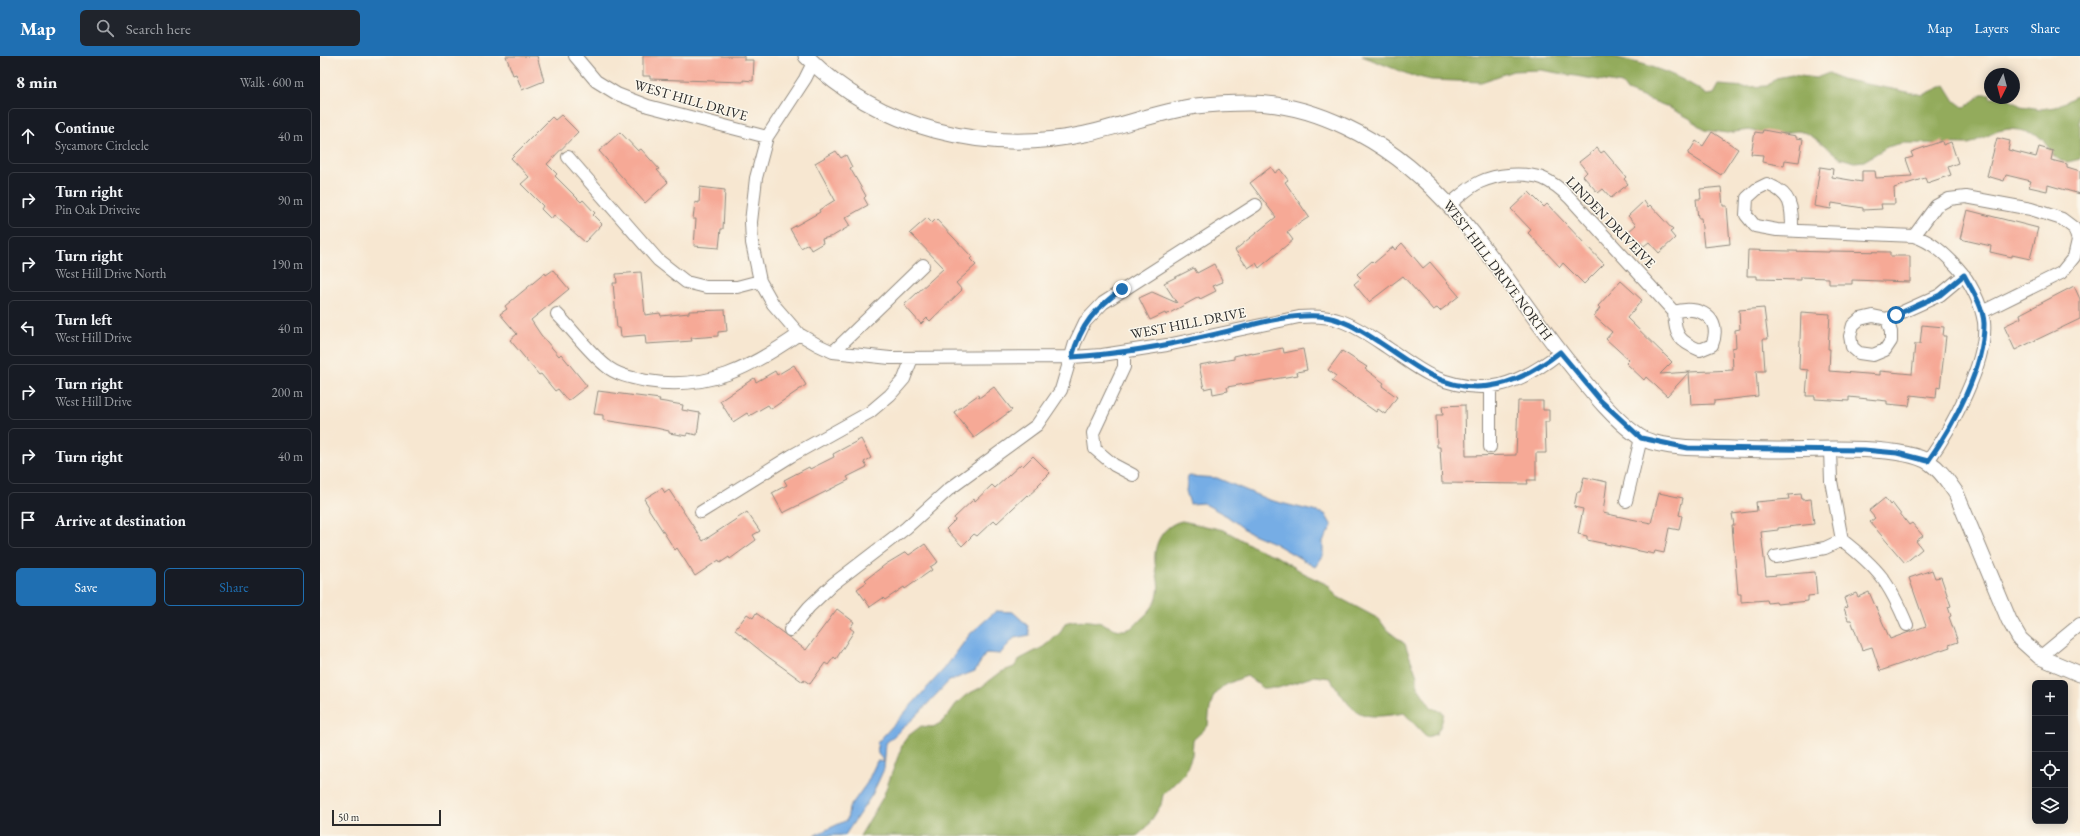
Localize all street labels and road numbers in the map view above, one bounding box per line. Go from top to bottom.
street label: WEST HILL DRIVE [632,75,750,125]
street label: LINDEN DRIVEIVE [1562,172,1660,272]
street label: WEST HILL DRIVE NORTH [1439,196,1557,344]
street label: WEST HILL DRIVE [1129,303,1247,343]

